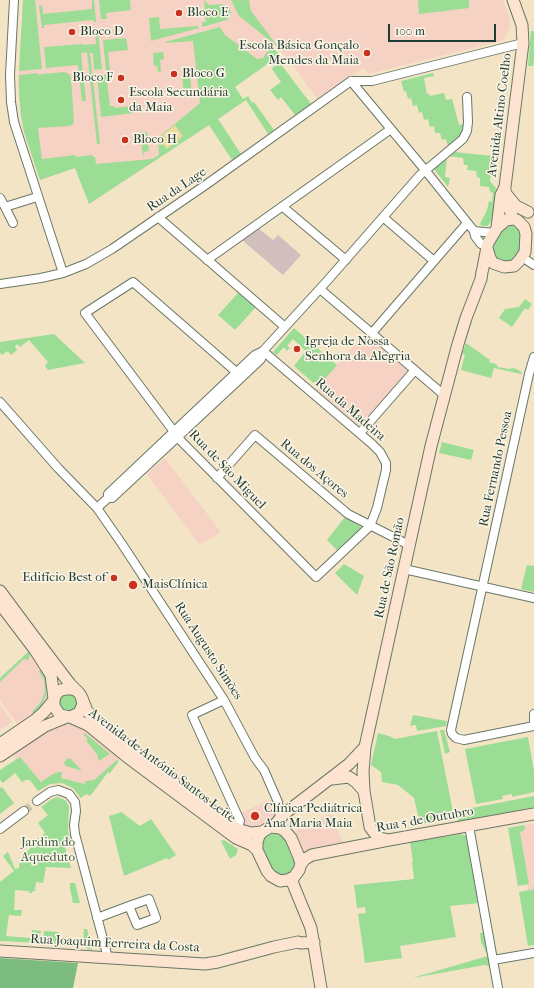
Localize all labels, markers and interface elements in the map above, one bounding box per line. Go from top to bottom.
place label: Bloco E [187,5,229,21]
marker: Bloco E [174,8,184,18]
scale bar [390,16,498,42]
place label: Bloco D [80,24,124,40]
text: 100 m [395,24,425,38]
marker: Bloco D [67,27,77,37]
place label: Escola Básica Gonçalo Mendes da Maia [239,38,359,69]
marker: Escola Básica Gonçalo Mendes da Maia [362,48,372,58]
street label: Avenida Altino Coelho [485,52,515,178]
place label: Bloco G [182,66,225,82]
marker: Bloco G [169,69,179,79]
place label: Bloco F [72,70,113,86]
marker: Bloco F [116,73,126,83]
place label: Escola Secundária da Maia [129,85,229,116]
marker: Escola Secundária da Maia [116,95,126,105]
place label: Bloco H [133,132,177,148]
marker: Bloco H [120,135,130,145]
street label: Rua da Lage [144,164,210,216]
place label: Igreja de Nossa Senhora da Alegria [305,334,410,365]
marker: Igreja de Nossa Senhora da Alegria [292,344,302,354]
street label: Rua da Madeira [312,375,388,445]
street label: Rua Fernando Pessoa [476,410,516,528]
street label: Rua de São Miguel [185,427,269,513]
street label: Rua dos Açores [277,436,351,502]
street label: Rua de São Romão [372,516,408,620]
place label: Edifício Best of [22,570,106,586]
marker: Edifício Best of [109,573,119,583]
place label: MaisClínica [142,577,208,593]
marker: MaisClínica [127,579,139,591]
street label: Rua Augusto Simões [171,599,245,703]
street label: Avenida de António Santos Leite [85,706,239,826]
place label: Clínica Pediátrica Ana Maria Maia [264,801,363,832]
street label: Rua 5 de Outubro [375,804,475,836]
marker: Clínica Pediátrica Ana Maria Maia [249,810,261,822]
park label: Jardim do Aqueduto [21,835,75,866]
street label: Rua Joaquim Ferreira da Costa [30,932,200,956]

